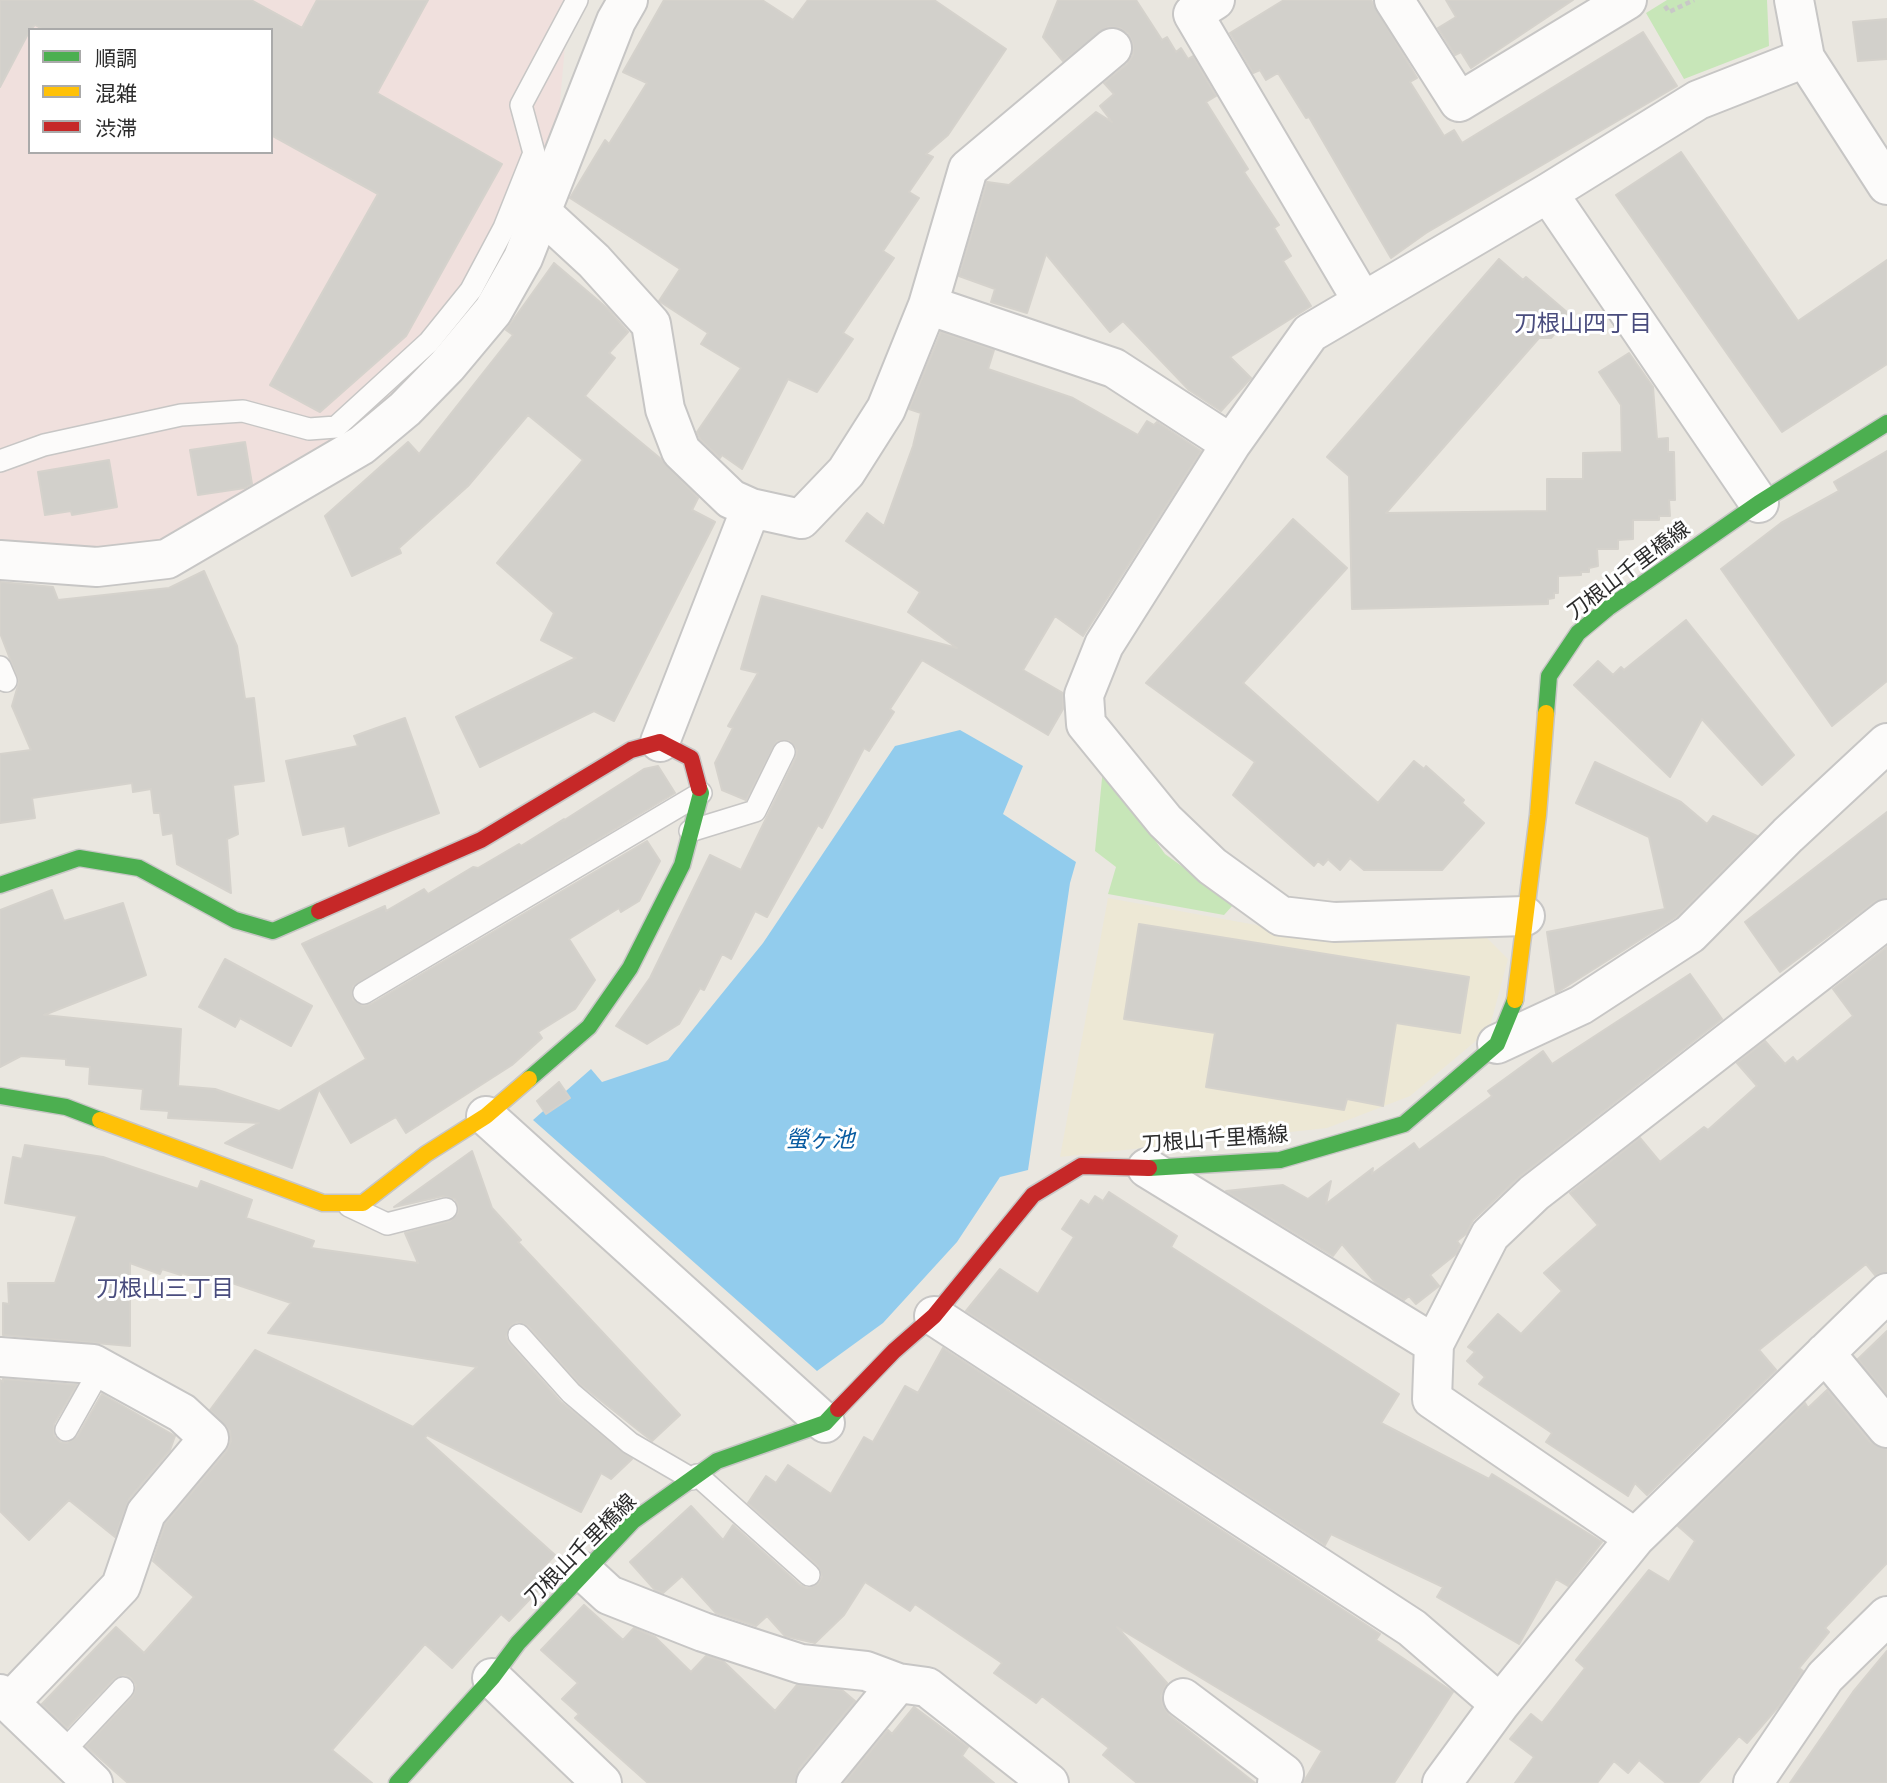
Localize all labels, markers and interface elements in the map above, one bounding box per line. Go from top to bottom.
legend [28,28,273,154]
text: 順調 [95,45,137,72]
text: 混雑 [95,80,137,107]
text: 渋滞 [95,115,137,142]
district label: 刀根山四丁目 [1514,310,1652,338]
street label: 刀根山千里橋線 [1563,517,1695,625]
street label: 刀根山千里橋線 [1141,1122,1289,1158]
water label: 螢ヶ池 [786,1126,854,1154]
district label: 刀根山三丁目 [96,1275,234,1303]
street label: 刀根山千里橋線 [520,1489,642,1611]

